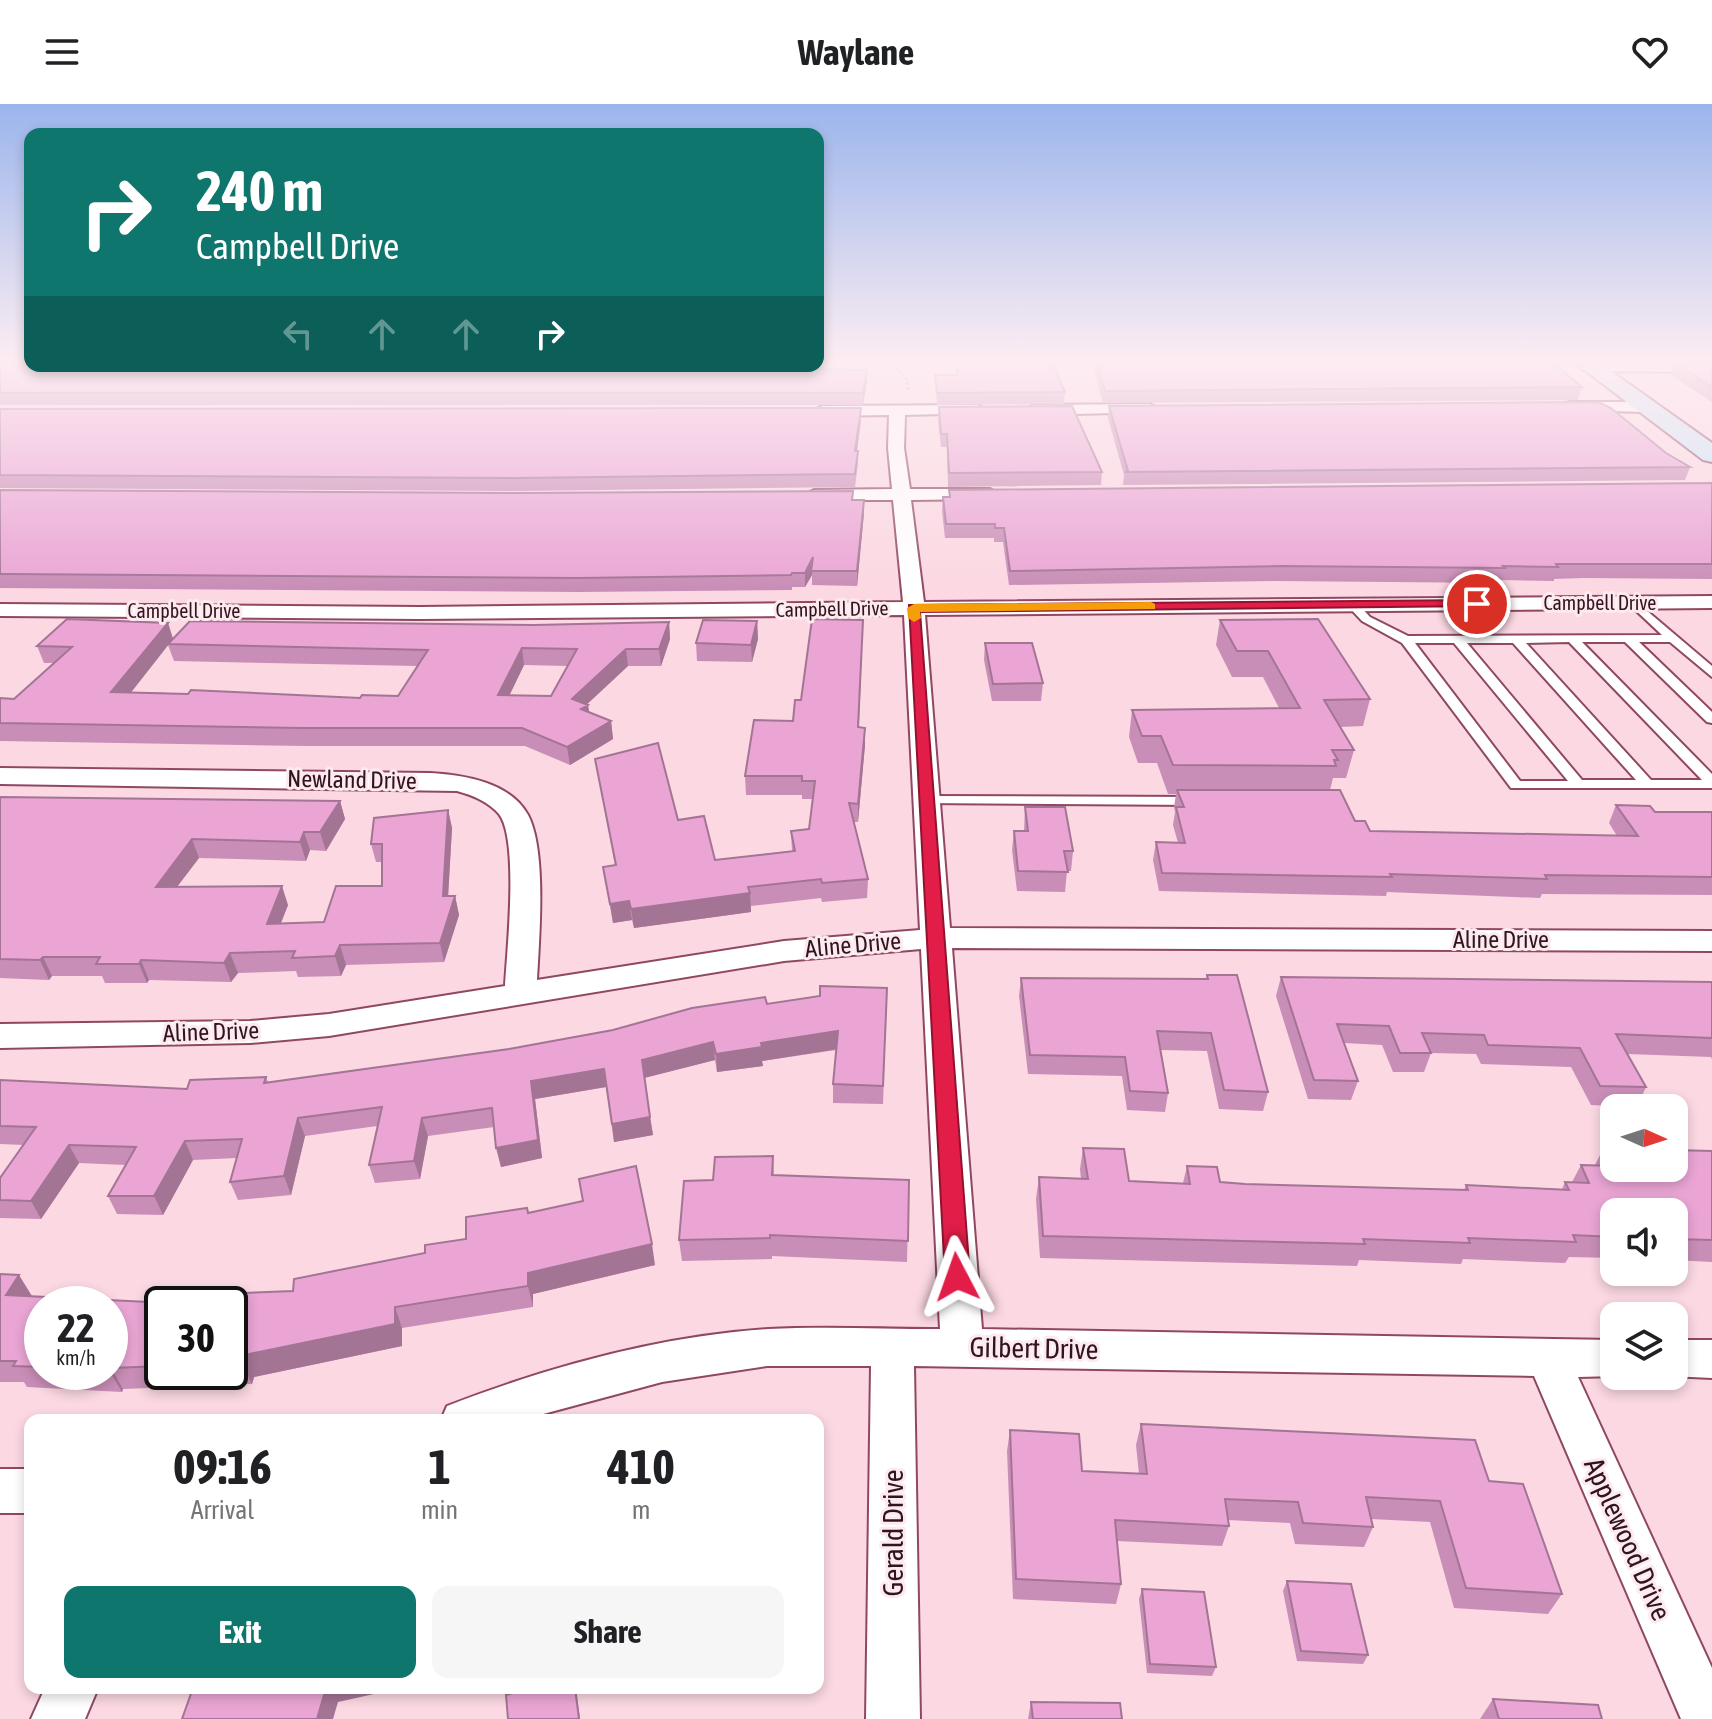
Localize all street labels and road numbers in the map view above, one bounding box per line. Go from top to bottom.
street label: Campbell Drive [1544,591,1656,614]
street label: Campbell Drive [775,596,889,621]
street label: Campbell Drive [128,599,240,622]
street label: Newland Drive [287,765,417,794]
street label: Aline Drive [1453,926,1549,953]
street label: Aline Drive [804,927,902,962]
street label: Aline Drive [163,1016,259,1047]
street label: Gilbert Drive [969,1331,1099,1365]
street label: Applewood Drive [1578,1453,1678,1625]
street label: Gerald Drive [877,1470,909,1596]

